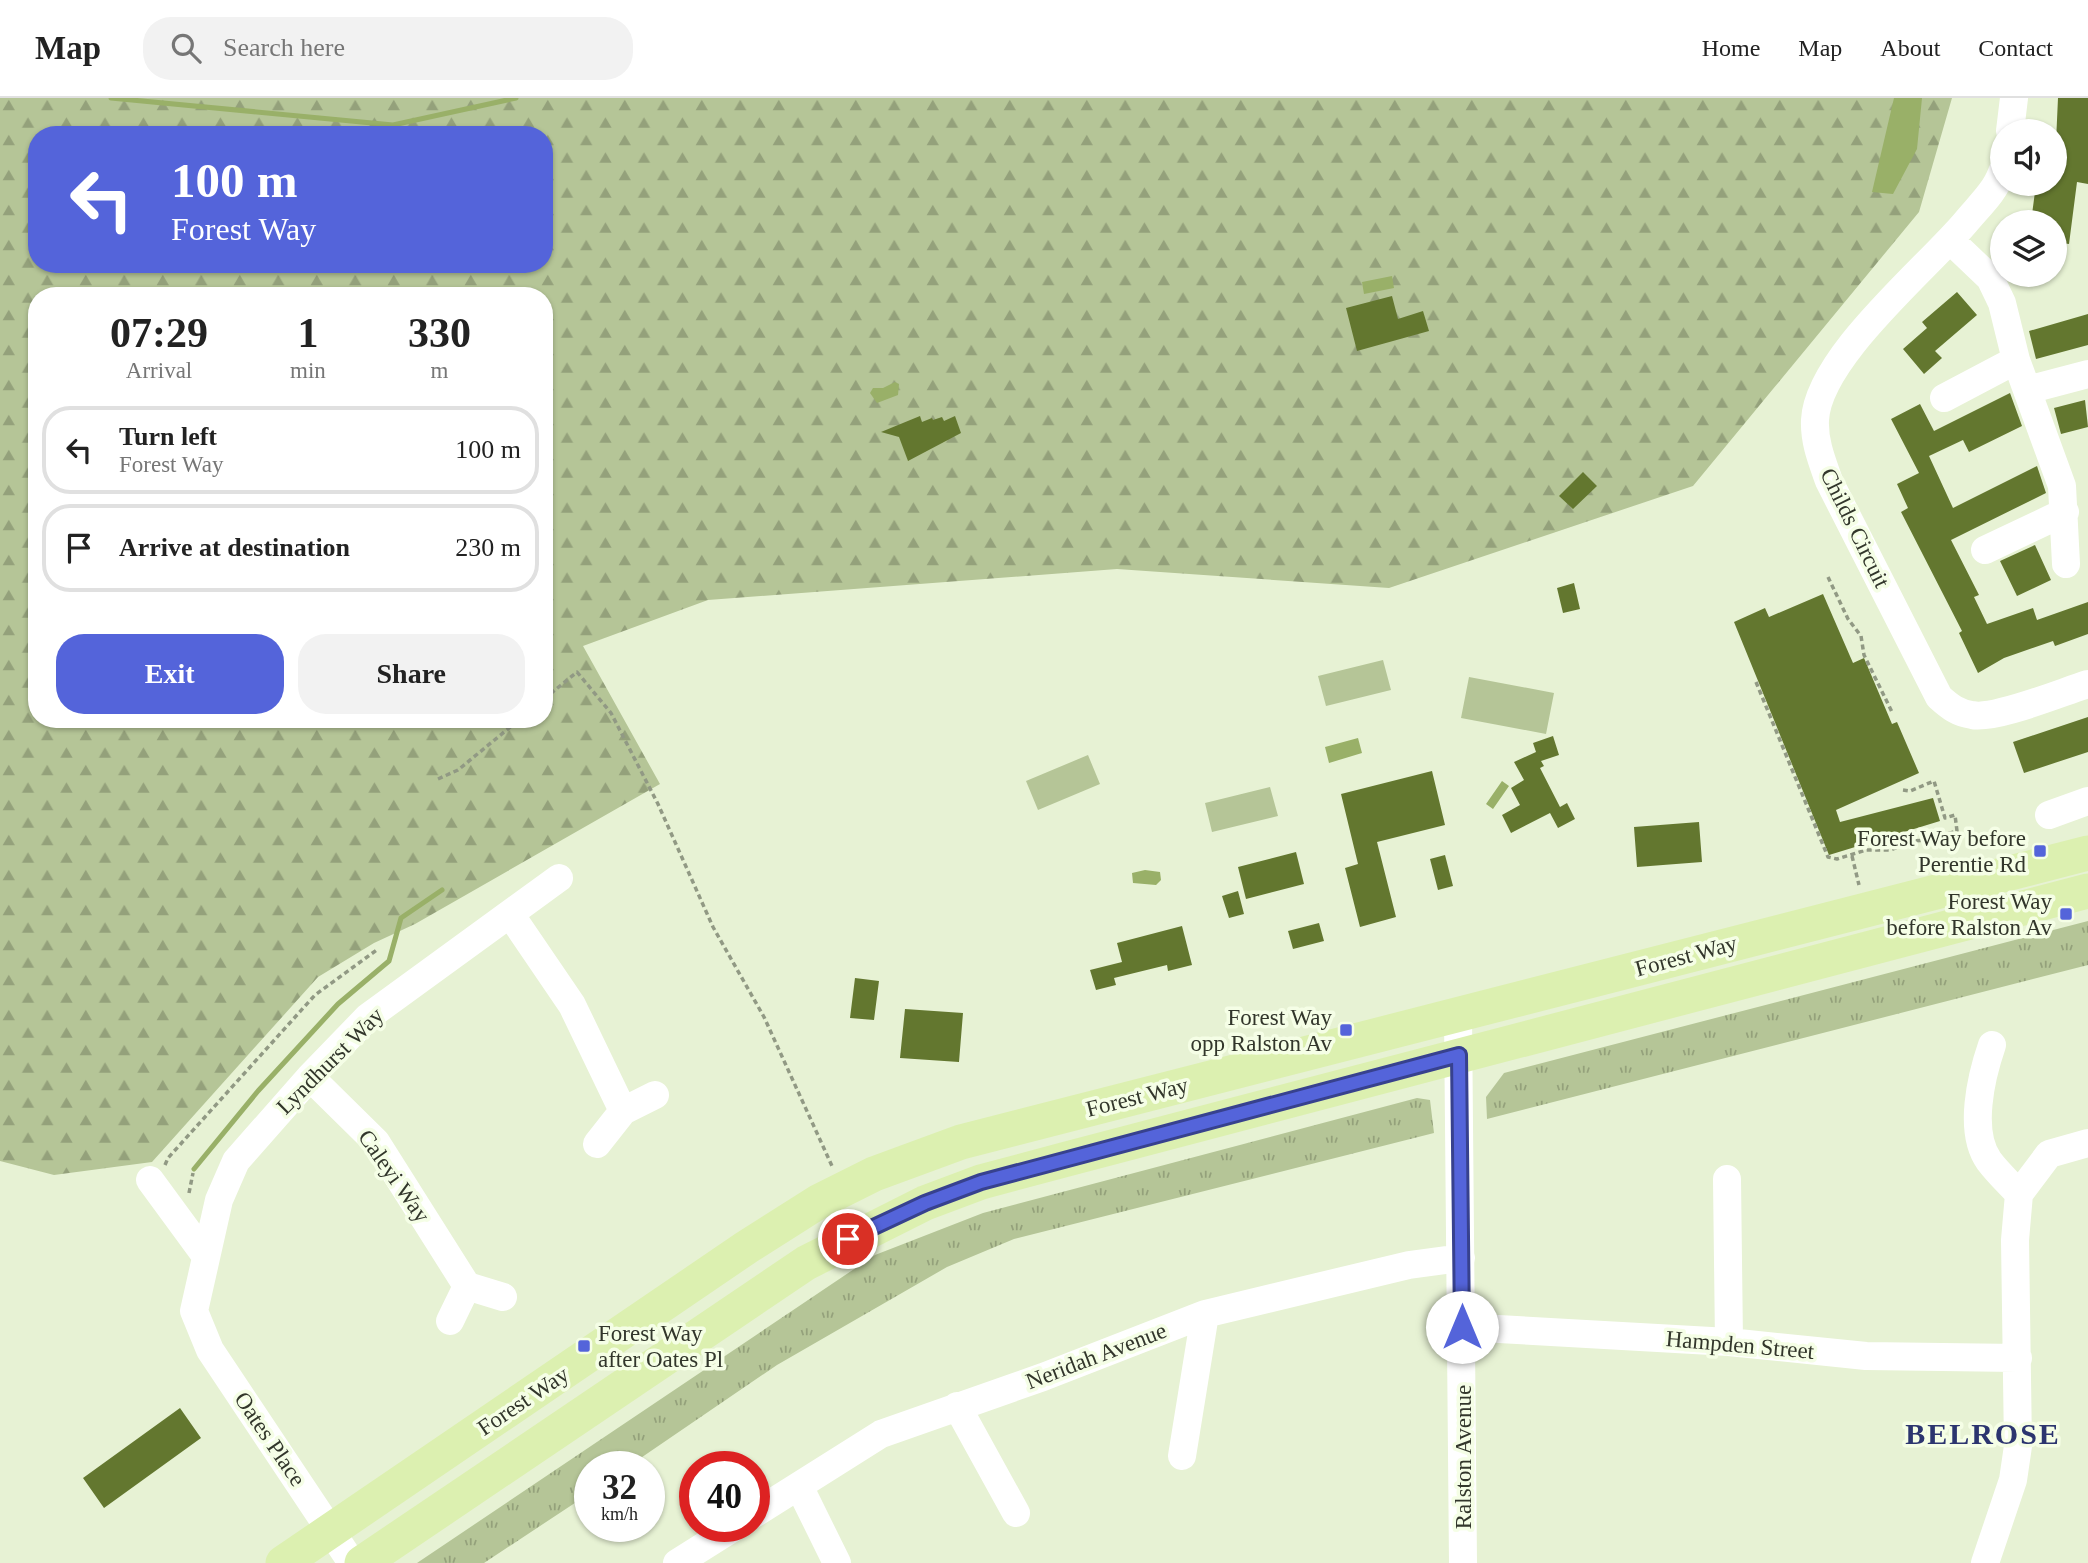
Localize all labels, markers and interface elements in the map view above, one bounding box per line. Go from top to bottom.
search box [143,17,633,80]
icon: search [167,29,205,67]
text: Map [35,30,101,66]
text: Search here [223,33,345,62]
text: Home [1702,35,1760,61]
text: Map [1798,35,1842,61]
text: About [1880,35,1940,61]
text: Contact [1978,35,2053,61]
map controls [1990,119,2067,287]
button: sound [1990,119,2067,196]
text: 100 m [171,153,298,208]
icon: left [56,154,147,245]
button: layers [1990,210,2067,287]
text: Forest Way [171,211,316,247]
text: 07:29 [110,310,208,356]
text: 1 [297,310,318,356]
text: 330 [408,310,471,356]
text: Arrival [126,358,192,383]
text: min [290,358,326,383]
text: m [430,358,448,383]
text: Turn left [119,422,217,451]
icon: left [60,431,98,469]
text: 100 m [455,435,521,464]
text: Forest Way [119,452,223,477]
street label: Childs Circuit [1815,464,1895,592]
icon: arrive [60,529,98,567]
text: Arrive at destination [119,533,350,562]
text: 230 m [455,533,521,562]
button: Exit [56,634,284,714]
button: Share [298,634,525,714]
place label: Forest Way before Perentie Rd [1857,826,2026,877]
marker: Forest Way before Perentie Rd [2032,843,2048,859]
place label: Forest Way before Ralston Av [1886,889,2052,940]
marker: Forest Way before Ralston Av [2058,906,2074,922]
street label: Forest Way [1632,930,1740,982]
street label: Lyndhurst Way [272,1002,389,1119]
place label: Forest Way opp Ralston Av [1191,1005,1332,1056]
marker: Forest Way opp Ralston Av [1338,1022,1354,1038]
street label: Forest Way [1083,1072,1191,1122]
street label: Caleyi Way [353,1125,435,1227]
pin [818,1209,878,1269]
icon: arrive [829,1220,867,1258]
position arrow [1425,1290,1499,1364]
street label: Neridah Avenue [1022,1318,1170,1394]
place label: Forest Way after Oates Pl [598,1321,723,1372]
street label: Hampden Street [1665,1326,1816,1364]
marker: Forest Way after Oates Pl [576,1338,592,1354]
street label: Forest Way [473,1361,574,1441]
street label: Ralston Avenue [1451,1385,1476,1529]
street label: Oates Place [229,1387,311,1491]
district label: BELROSE [1905,1417,2061,1450]
speed limit sign: 40 [679,1451,770,1542]
text: 32 [602,1468,637,1507]
text: km/h [601,1504,638,1524]

